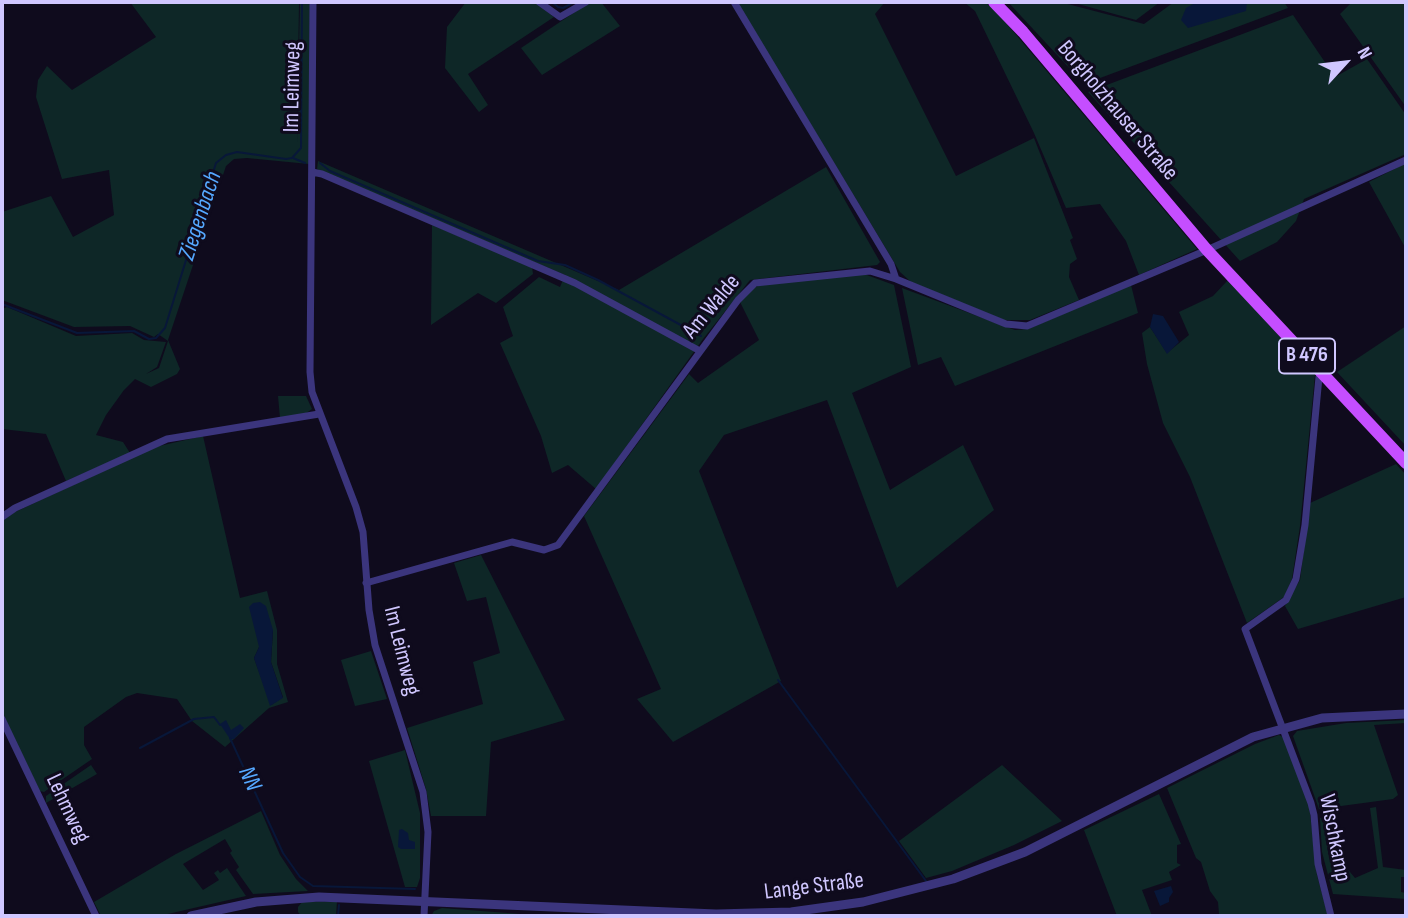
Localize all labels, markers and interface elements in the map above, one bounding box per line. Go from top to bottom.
north arrow [1310,28,1380,98]
street label: Borgholzhauser Straße [1051,36,1183,186]
street label: Im Leimweg [278,41,308,133]
text: N [1352,43,1377,63]
water label: Ziegenbach [173,168,229,264]
street label: Am Walde [677,269,747,345]
road number: B 476 [1279,338,1335,374]
street label: Im Leimweg [377,604,425,698]
water label: NN [231,762,267,796]
street label: Lehmweg [39,770,95,848]
street label: Wischkamp [1312,792,1356,884]
street label: Lange Straße [763,867,865,907]

